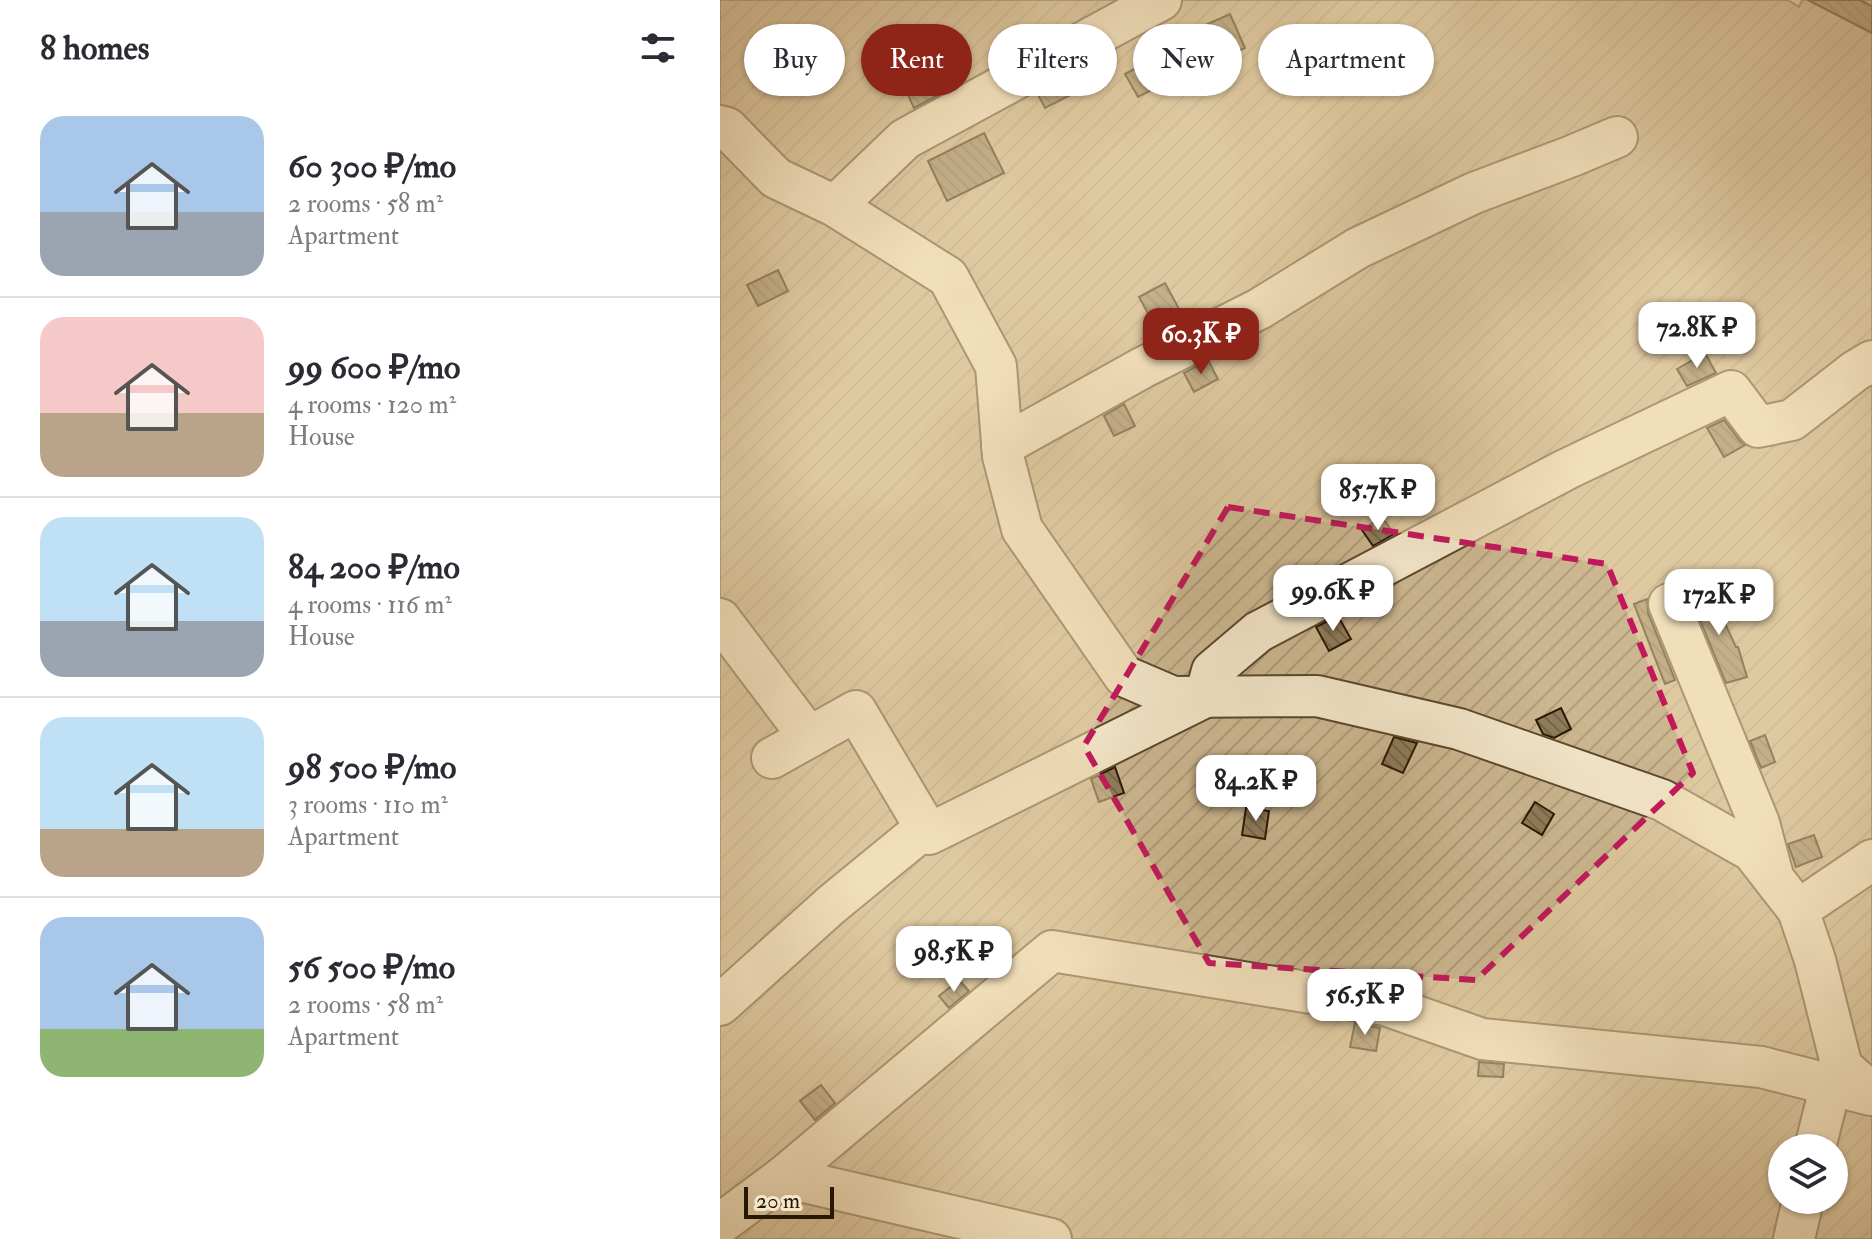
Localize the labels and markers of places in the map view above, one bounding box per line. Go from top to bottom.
pin: 72.8K ₽ [1623,302,1771,370]
pin: 60.3K ₽ [1127,308,1275,376]
pin: 85.7K ₽ [1304,464,1452,532]
pin: 99.6K ₽ [1259,565,1407,633]
pin: 172K ₽ [1654,569,1784,637]
pin: 84.2K ₽ [1182,755,1330,823]
pin: 98.5K ₽ [880,926,1028,994]
pin: 56.5K ₽ [1291,969,1439,1037]

